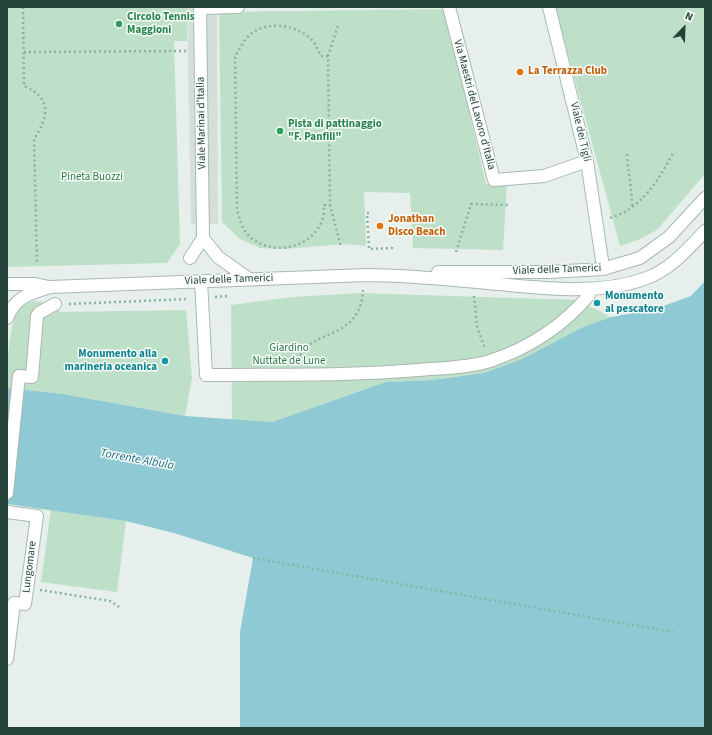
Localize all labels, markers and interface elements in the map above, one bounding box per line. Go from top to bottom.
north arrow [664,8,704,48]
text: N [683,8,695,25]
place label: Circolo Tennis Maggioni [127,11,195,37]
marker: Circolo Tennis Maggioni [114,19,124,29]
street label: Via Maestri del Lavoro d'Italia [450,39,498,171]
place label: La Terrazza Club [528,65,607,79]
marker: La Terrazza Club [515,67,525,77]
street label: Viale Marinai d'Italia [195,77,209,169]
street label: Viale dei Tigli [567,101,593,163]
place label: Pista di pattinaggio "F. Panfili" [288,118,382,144]
marker: Pista di pattinaggio "F. Panfili" [275,126,285,136]
park label: Pineta Buozzi [61,171,123,185]
place label: Jonathan Disco Beach [388,213,446,239]
marker: Jonathan Disco Beach [375,221,385,231]
street label: Viale delle Tamerici [512,262,602,278]
street label: Viale delle Tamerici [184,272,274,288]
place label: Monumento al pescatore [605,290,664,316]
marker: Monumento al pescatore [592,298,602,308]
park label: Giardino Nuttate de Lune [252,342,326,368]
place label: Monumento alla marineria oceanica [64,348,157,374]
marker: Monumento alla marineria oceanica [160,356,170,366]
water label: Torrente Albula [99,446,175,474]
street label: Lungomare [20,540,40,594]

